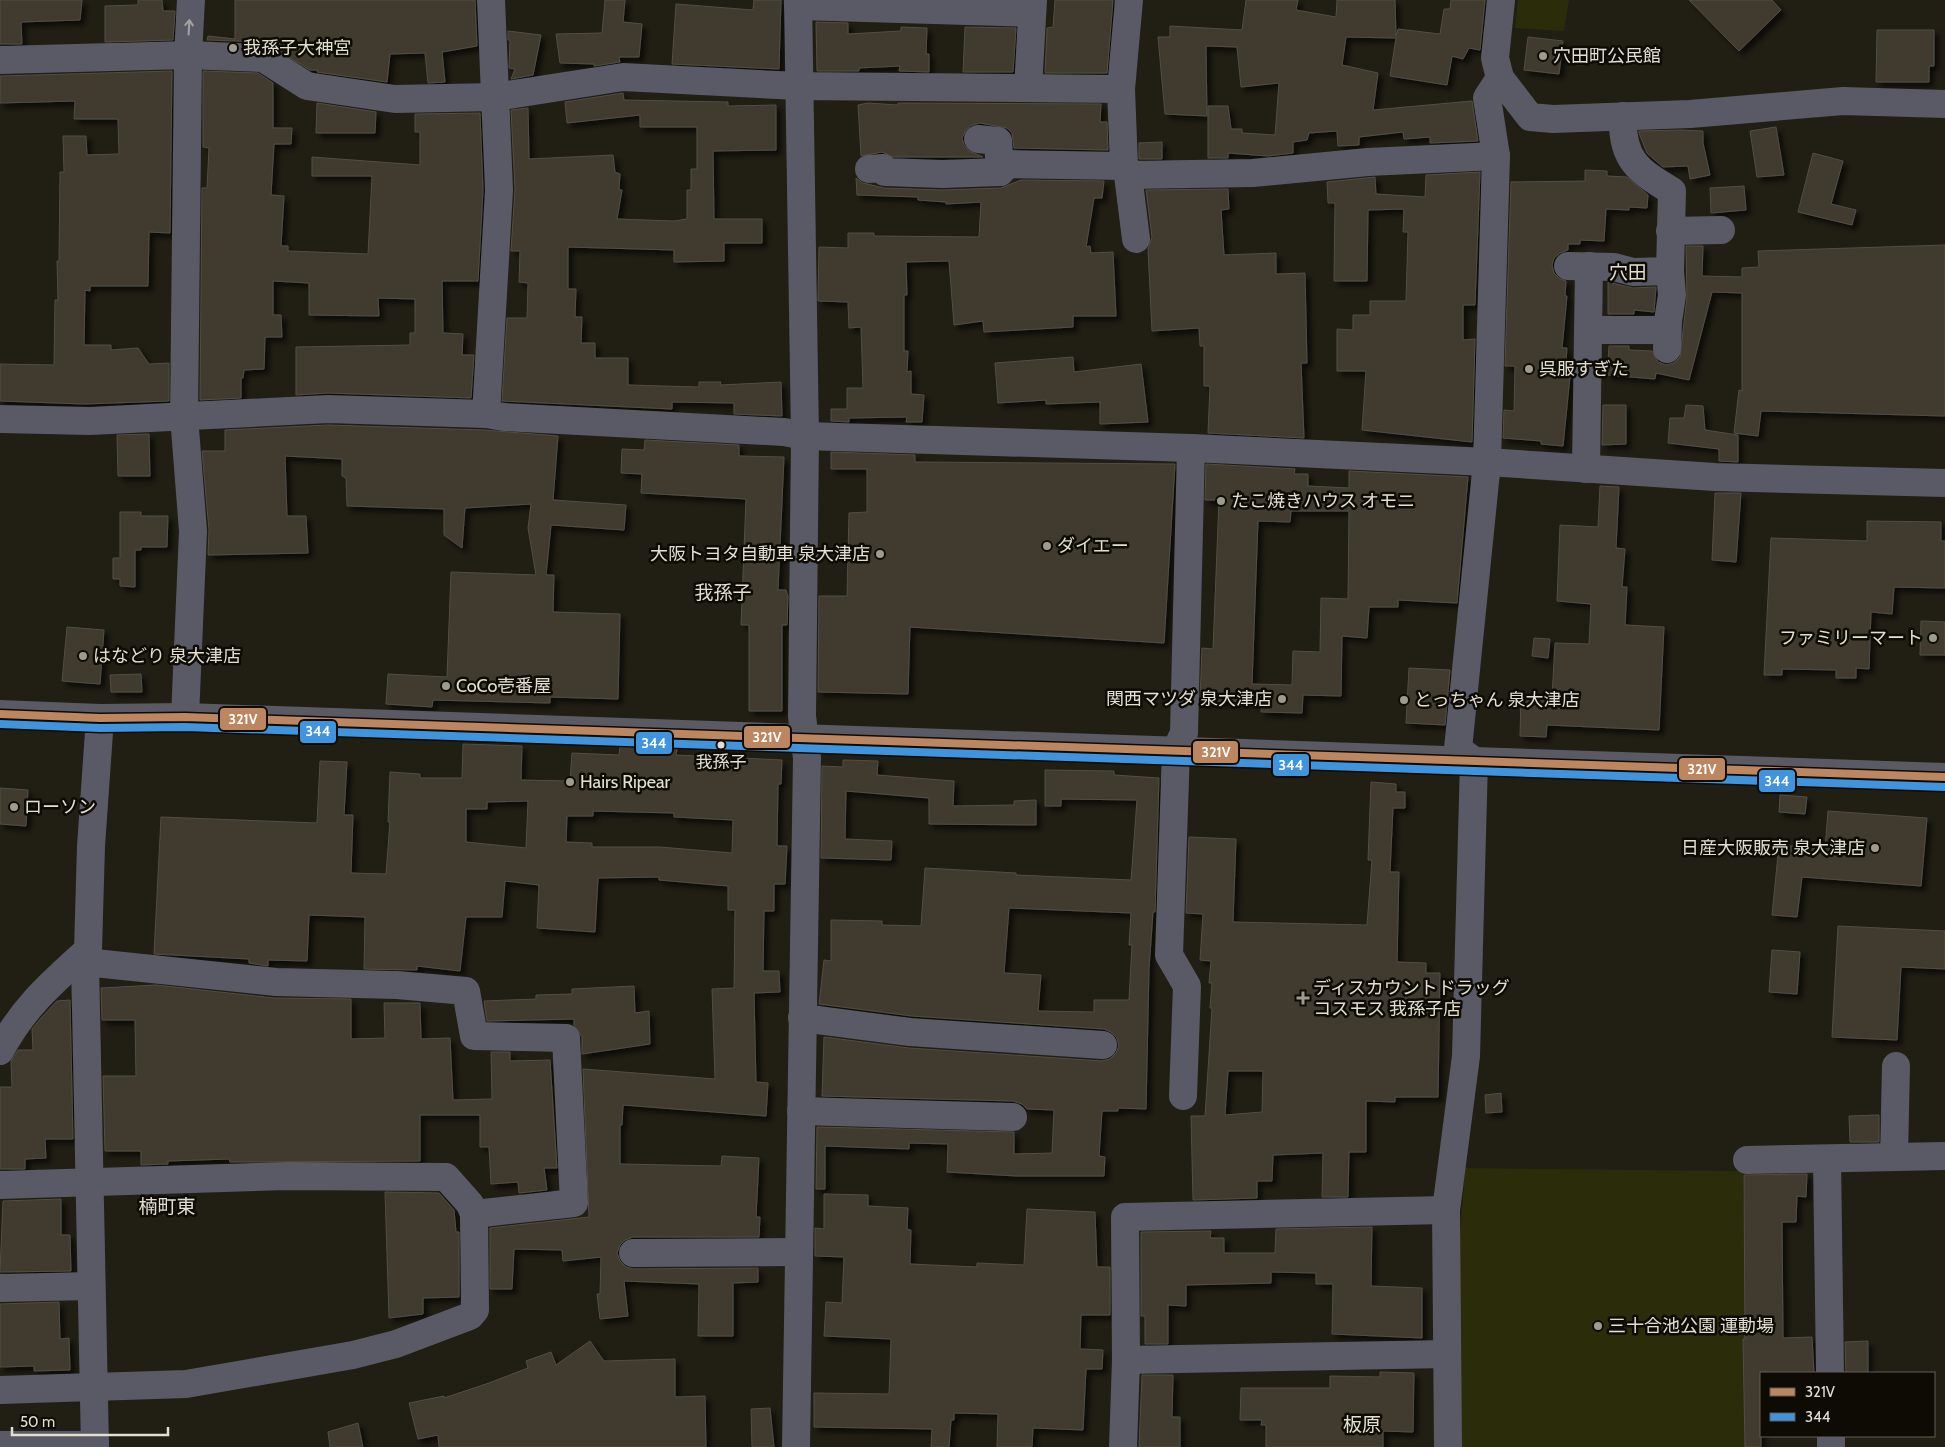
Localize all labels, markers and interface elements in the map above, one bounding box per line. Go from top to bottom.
one-way arrow [185,20,194,36]
place label: 我孫子大神宮 [243,37,351,59]
marker: 我孫子大神宮 [227,42,239,54]
place label: 穴田町公民館 [1553,45,1661,67]
marker: 穴田町公民館 [1537,50,1549,62]
district label: 穴田 [1609,261,1647,284]
place label: 呉服すぎた [1539,358,1629,380]
marker: 呉服すぎた [1523,363,1535,375]
place label: たこ焼きハウス オモニ [1231,490,1415,512]
marker: たこ焼きハウス オモニ [1215,495,1227,507]
place label: ダイエー [1057,535,1129,557]
marker: ダイエー [1041,540,1053,552]
place label: 大阪トヨタ自動車 泉大津店 [650,543,870,565]
marker: 大阪トヨタ自動車 泉大津店 [874,548,886,560]
district label: 我孫子 [694,581,752,604]
place label: ファミリーマート [1779,627,1923,649]
marker: ファミリーマート [1927,632,1939,644]
place label: はなどり 泉大津店 [93,645,241,667]
marker: はなどり 泉大津店 [77,650,89,662]
place label: CoCo壱番屋 [456,675,551,697]
marker: CoCo壱番屋 [440,680,452,692]
place label: 関西マツダ 泉大津店 [1106,688,1272,710]
place label: とっちゃん 泉大津店 [1414,689,1580,711]
marker: 関西マツダ 泉大津店 [1276,693,1288,705]
marker: とっちゃん 泉大津店 [1398,694,1410,706]
line badge: 321V [219,707,267,731]
text: 321V [229,710,258,728]
line badge: 344 [299,720,337,744]
text: 344 [306,722,330,740]
line badge: 321V [743,725,791,749]
text: 321V [753,728,782,746]
line badge: 344 [635,731,673,755]
text: 344 [642,734,666,752]
marker: 我孫子 [716,740,726,750]
line badge: 321V [1192,740,1239,764]
text: 321V [1202,743,1231,761]
place label: 我孫子 [696,752,747,772]
line badge: 344 [1272,753,1310,777]
text: 344 [1279,756,1303,774]
line badge: 321V [1678,757,1726,781]
text: 321V [1688,760,1717,778]
line badge: 344 [1758,769,1796,793]
place label: Hairs Ripear [580,771,671,793]
text: 344 [1765,772,1789,790]
marker: Hairs Ripear [564,776,576,788]
place label: ローソン [24,796,96,818]
marker: ローソン [8,801,20,813]
place label: 日産大阪販売 泉大津店 [1681,837,1865,859]
marker: 日産大阪販売 泉大津店 [1869,842,1881,854]
place label: ディスカウントドラッグ コスモス 我孫子店 [1313,977,1510,1020]
marker: ディスカウントドラッグ コスモス 我孫子店 [1297,992,1309,1004]
district label: 楠町東 [138,1195,196,1218]
place label: 三十合池公園 運動場 [1608,1315,1774,1337]
marker: 三十合池公園 運動場 [1592,1320,1604,1332]
legend [1760,1372,1935,1437]
text: 321V [1805,1383,1836,1401]
scale bar [12,1404,169,1436]
text: 344 [1805,1408,1831,1426]
text: 50 m [20,1413,55,1431]
district label: 板原 [1343,1413,1381,1436]

